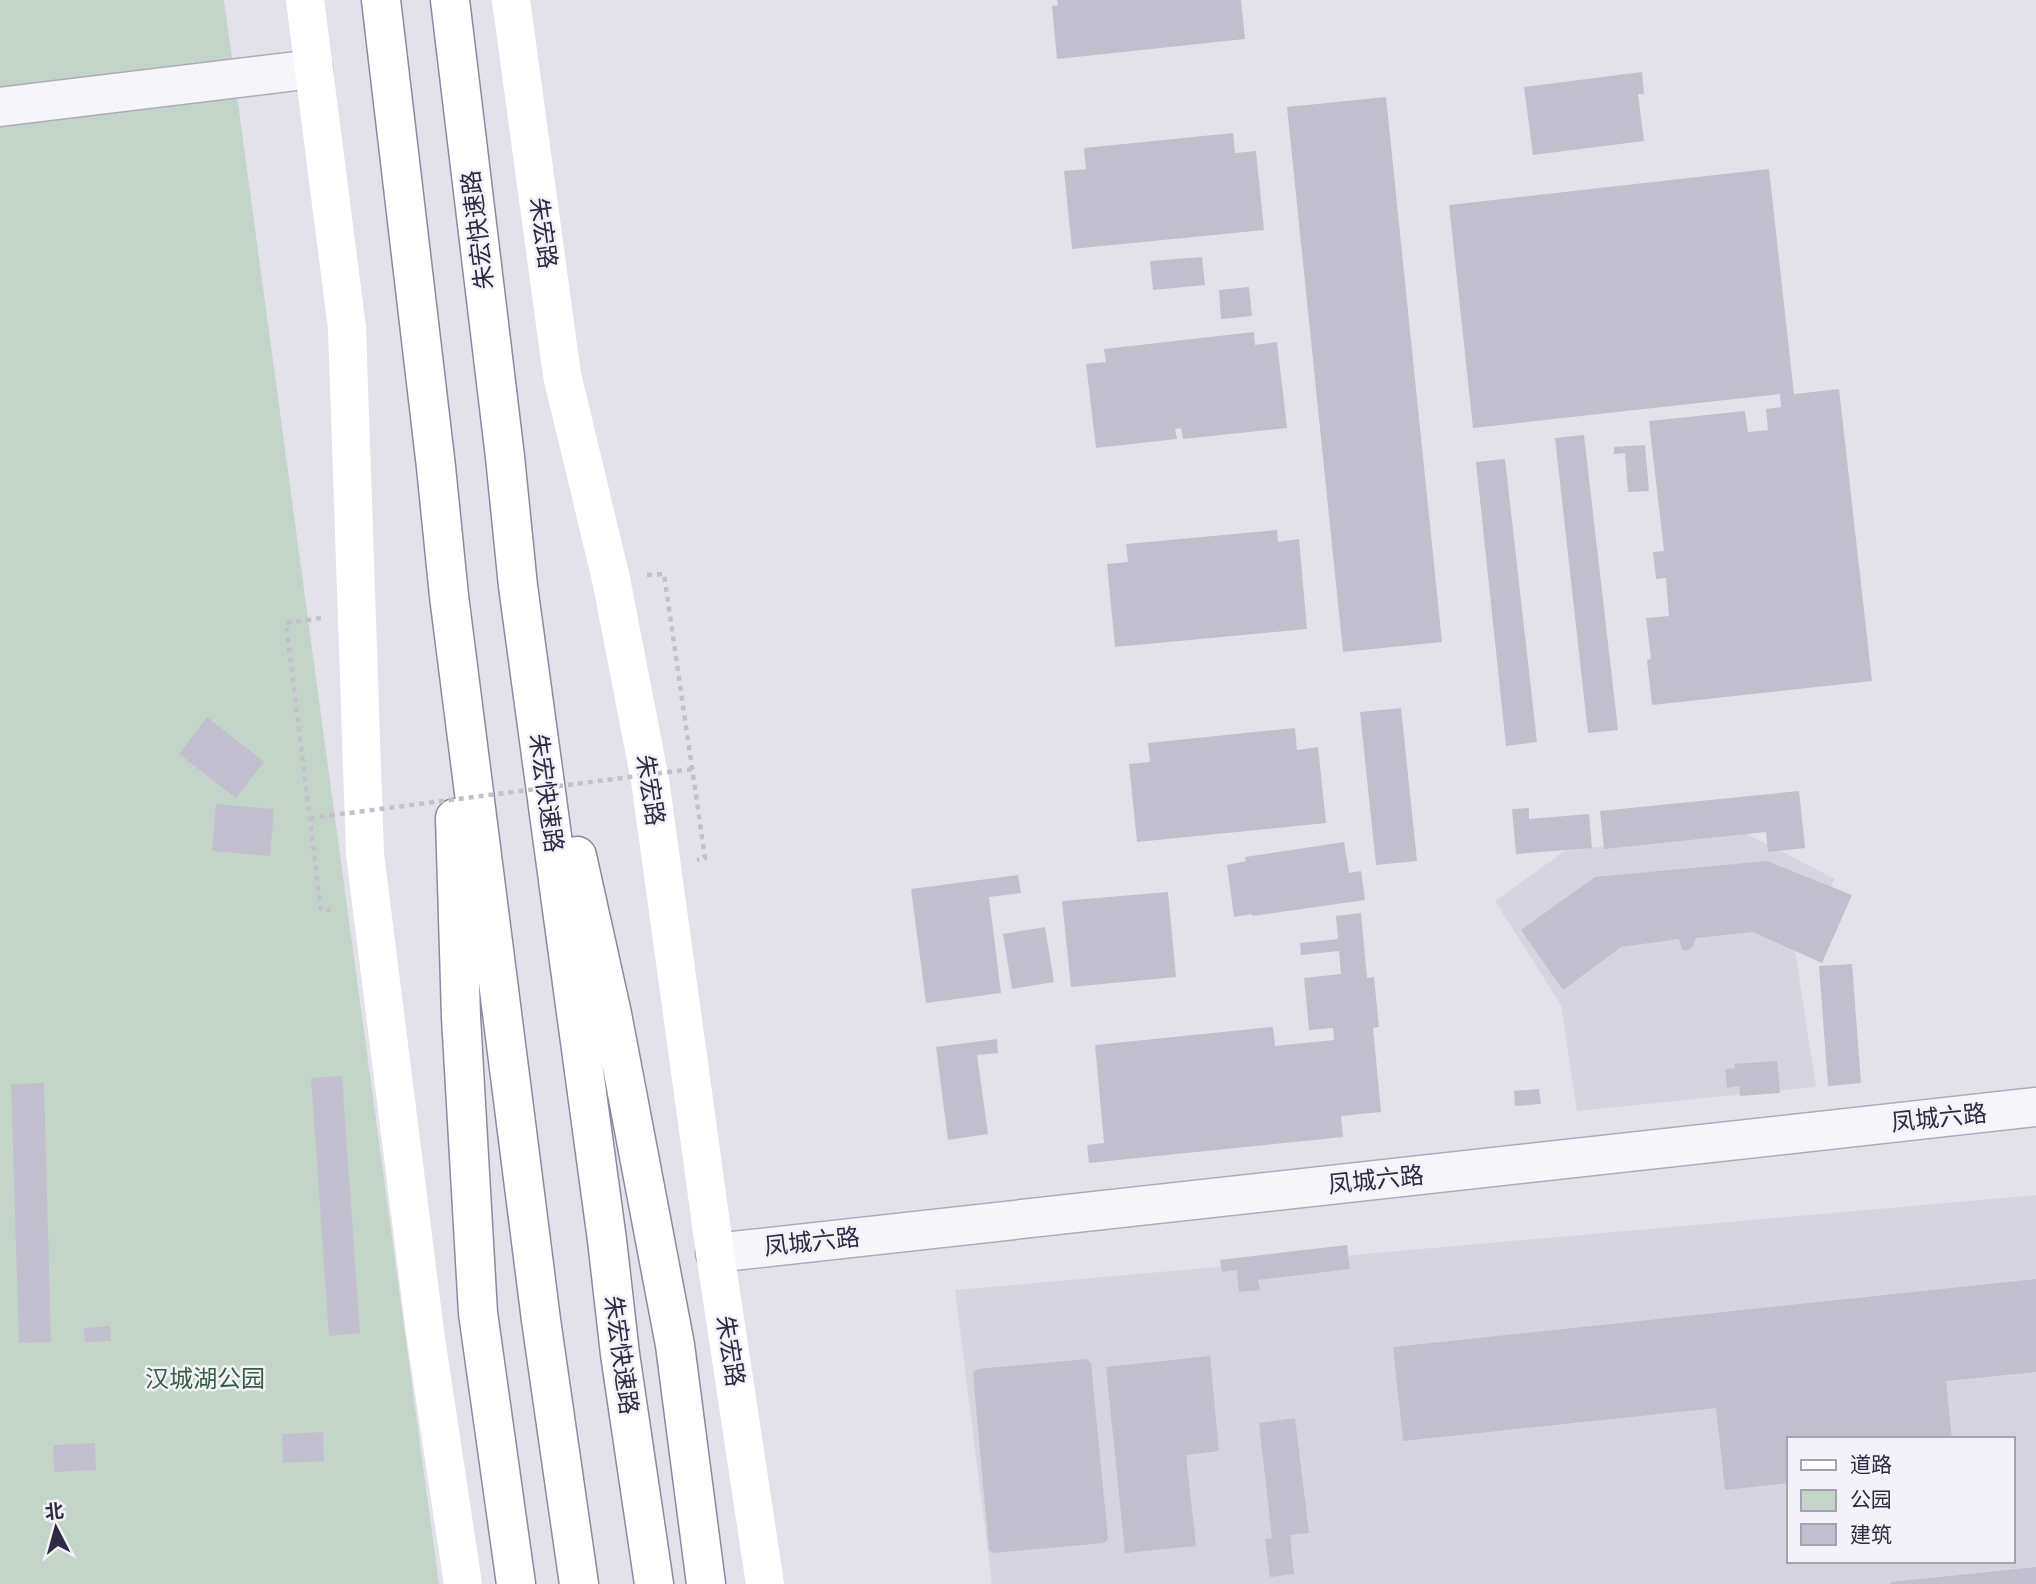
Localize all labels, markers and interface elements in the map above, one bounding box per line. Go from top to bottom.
street label: 朱宏快速路 [455,169,498,292]
street label: 朱宏路 [525,195,564,270]
street label: 朱宏快速路 [525,731,570,854]
street label: 朱宏路 [632,752,671,828]
street label: 凤城六路 [1890,1097,1988,1136]
street label: 凤城六路 [1327,1159,1425,1198]
street label: 凤城六路 [763,1221,861,1260]
street label: 朱宏快速路 [600,1293,645,1416]
street label: 朱宏路 [712,1313,751,1389]
park label: 汉城湖公园 [145,1363,265,1392]
legend [1787,1437,2015,1563]
text: 道路 [1850,1451,1892,1477]
text: 公园 [1850,1486,1892,1512]
north arrow [21,1493,91,1563]
text: 北 [44,1498,65,1523]
text: 建筑 [1850,1521,1892,1547]

